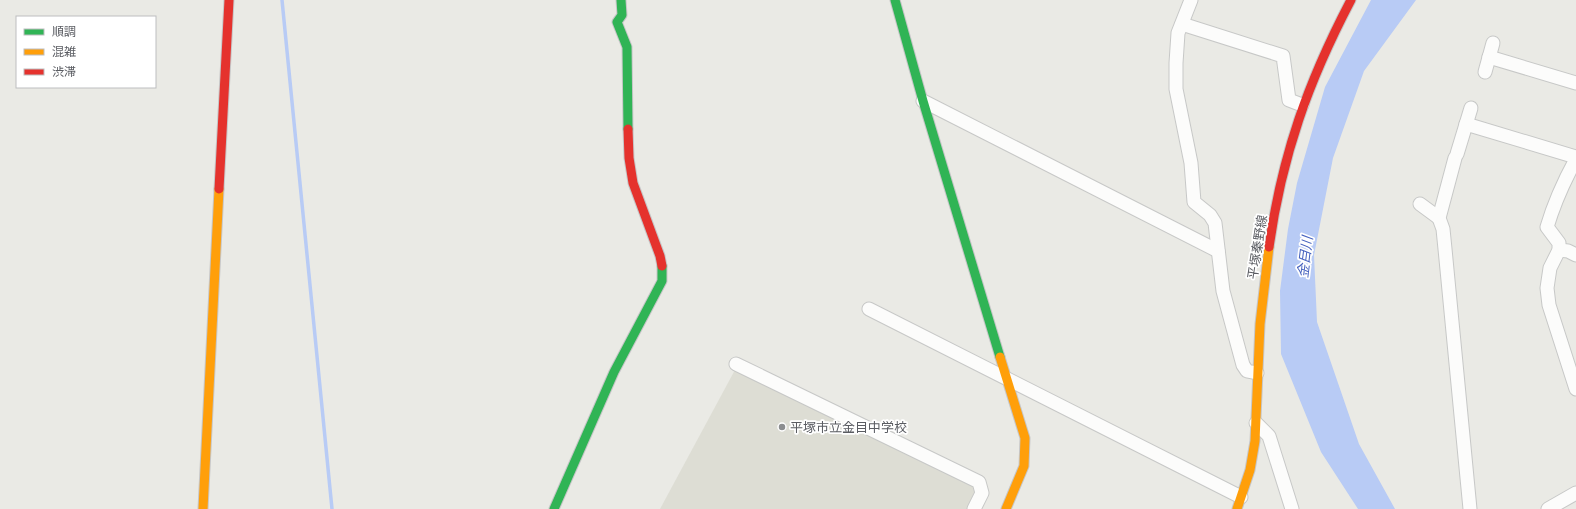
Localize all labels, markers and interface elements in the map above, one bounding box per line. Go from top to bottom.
legend [16,16,156,88]
text: 順調 [52,25,76,40]
text: 混雑 [52,45,76,60]
text: 渋滞 [52,65,76,80]
street label: 平塚秦野線 [1245,214,1271,281]
water label: 金目川 [1295,233,1317,279]
place label: 平塚市立金目中学校 [790,420,907,436]
marker: 平塚市立金目中学校 [777,422,787,432]

